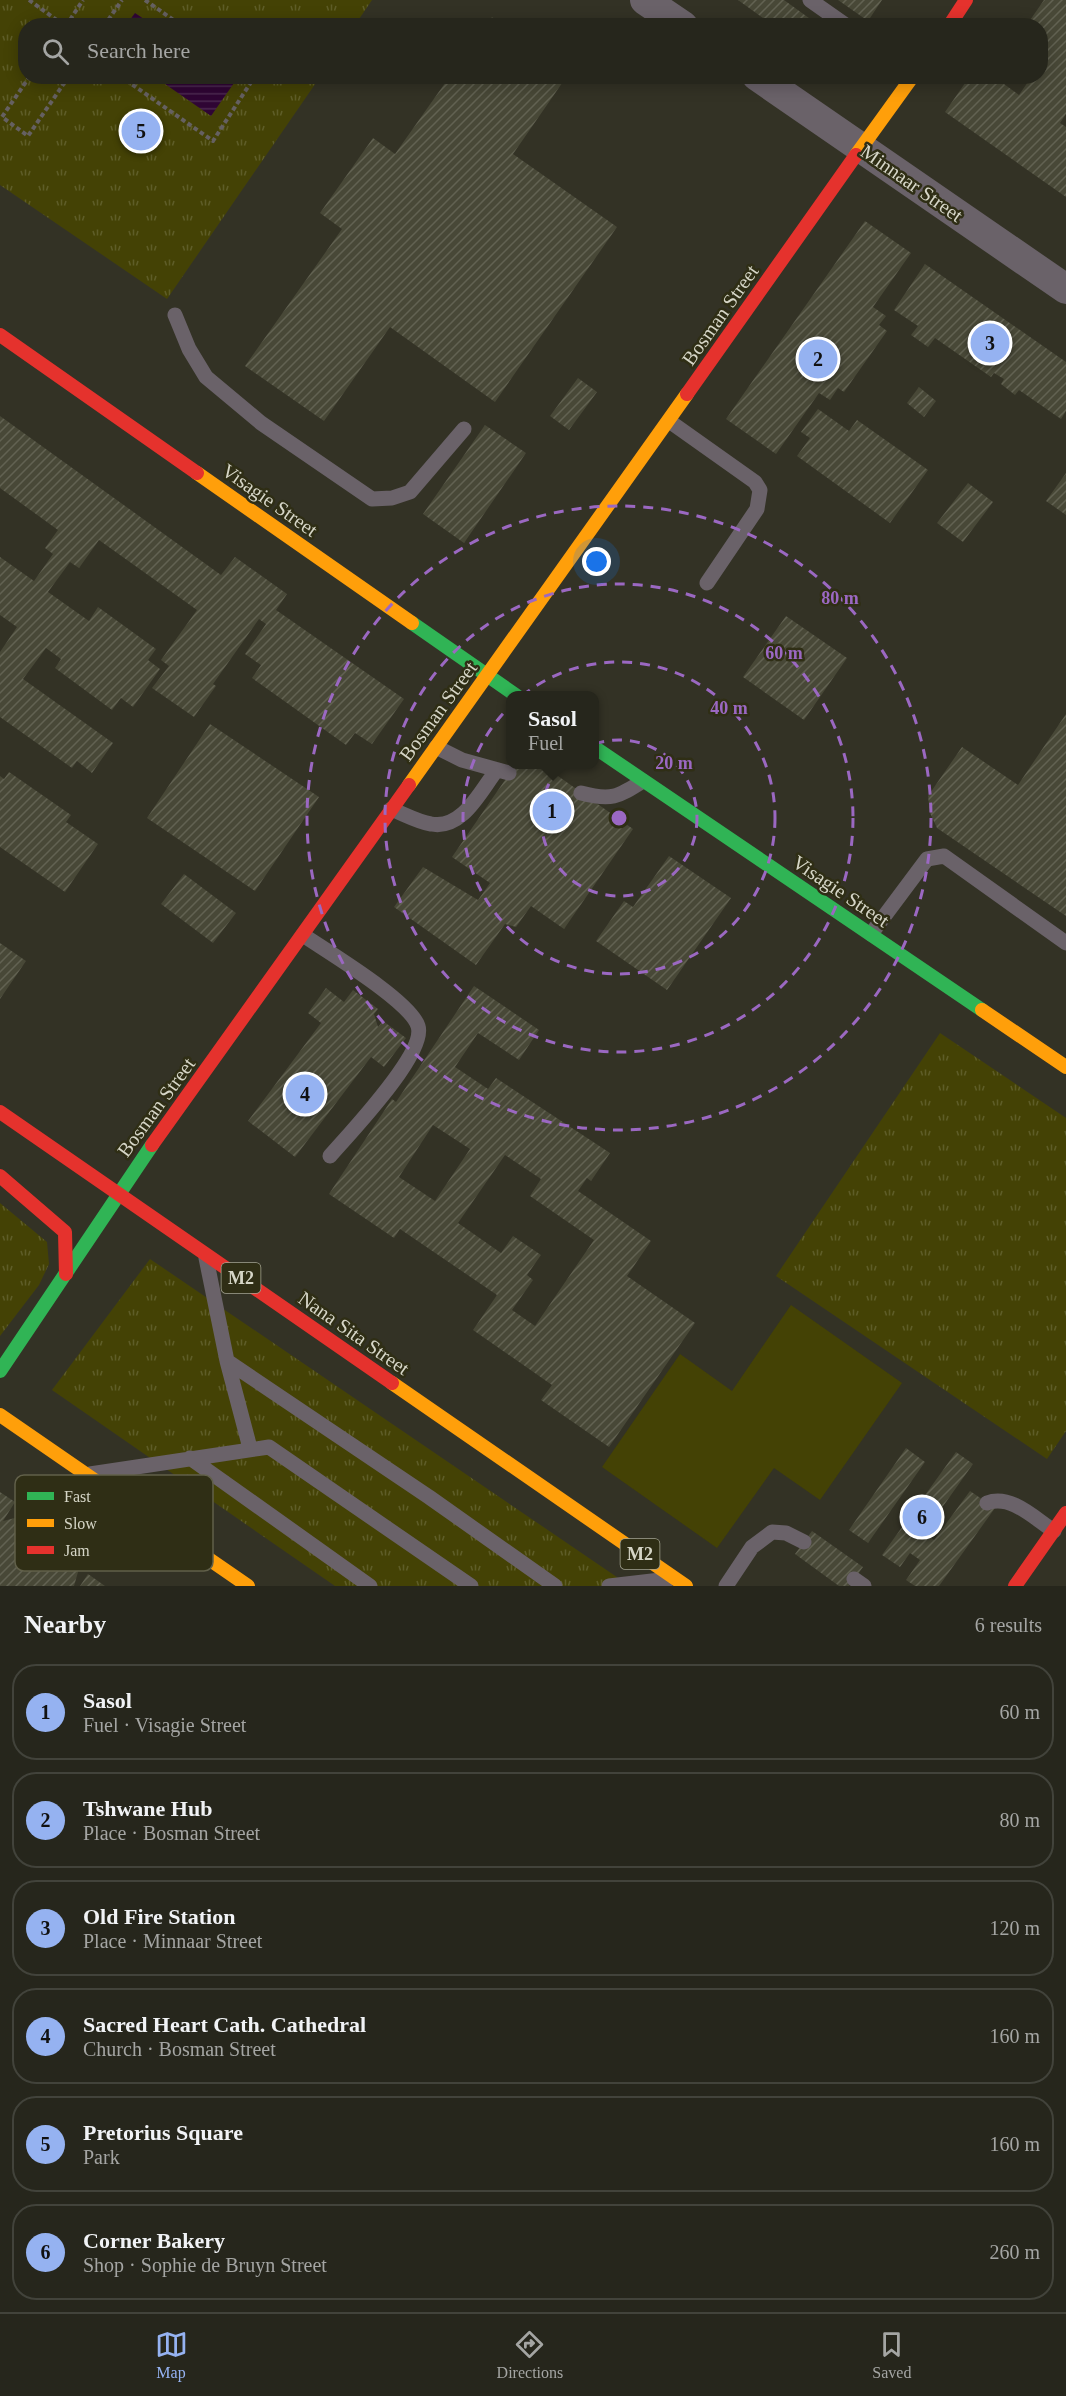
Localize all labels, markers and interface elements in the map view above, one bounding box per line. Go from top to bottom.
search box [18,18,1048,84]
icon: search [39,35,72,68]
text: Search here [87,38,190,63]
pin: 5 [122,108,160,154]
street label: Minnaar Street [857,140,968,227]
street label: Bosman Street [677,260,763,369]
pin: 3 [970,320,1010,366]
pin: 2 [798,336,838,382]
street label: Visagie Street [217,459,322,542]
your location [582,547,611,576]
text: 80 m [821,588,859,608]
text: 60 m [765,643,803,663]
street label: Bosman Street [395,657,482,765]
popup [506,691,599,769]
text: 40 m [710,698,748,718]
text: Sasol [528,706,577,731]
text: Fuel [528,732,564,754]
text: 20 m [655,753,693,773]
pin: 1 [532,788,572,834]
centre of rings [609,808,629,828]
street label: Visagie Street [788,851,894,932]
street label: Bosman Street [113,1053,200,1161]
pin: 4 [286,1072,324,1116]
road number: M2 [222,1263,260,1293]
street label: Nana Sita Street [294,1287,414,1380]
legend [15,1475,213,1571]
text: Fast [64,1488,91,1505]
pin: 6 [902,1494,942,1540]
text: Slow [64,1515,97,1532]
road number: M2 [620,1539,660,1569]
text: Jam [64,1542,90,1559]
text: Nearby [24,1610,106,1639]
text: 6 results [975,1614,1042,1636]
text: Sasol [83,1688,132,1713]
text: 1 [41,1701,51,1723]
text: 60 m [999,1701,1040,1723]
text: Fuel · Visagie Street [83,1714,246,1736]
text: Tshwane Hub [83,1796,212,1821]
text: 2 [41,1809,51,1831]
text: 80 m [999,1809,1040,1831]
text: Place · Bosman Street [83,1822,260,1844]
text: Old Fire Station [83,1904,235,1929]
text: 3 [41,1917,51,1939]
text: 120 m [989,1917,1040,1939]
text: Place · Minnaar Street [83,1930,262,1952]
text: Sacred Heart Cath. Cathedral [83,2012,366,2037]
text: 4 [41,2025,51,2047]
text: 160 m [989,2025,1040,2047]
text: Church · Bosman Street [83,2038,276,2060]
text: Pretorius Square [83,2120,243,2145]
text: 5 [41,2133,51,2155]
text: 160 m [989,2133,1040,2155]
text: Park [83,2146,120,2168]
text: Corner Bakery [83,2228,225,2253]
text: 6 [41,2241,51,2263]
text: 260 m [989,2241,1040,2263]
text: Shop · Sophie de Bruyn Street [83,2254,327,2276]
tab: Map [155,2328,188,2382]
tab: Directions [497,2328,563,2382]
tab: Saved [872,2328,911,2382]

